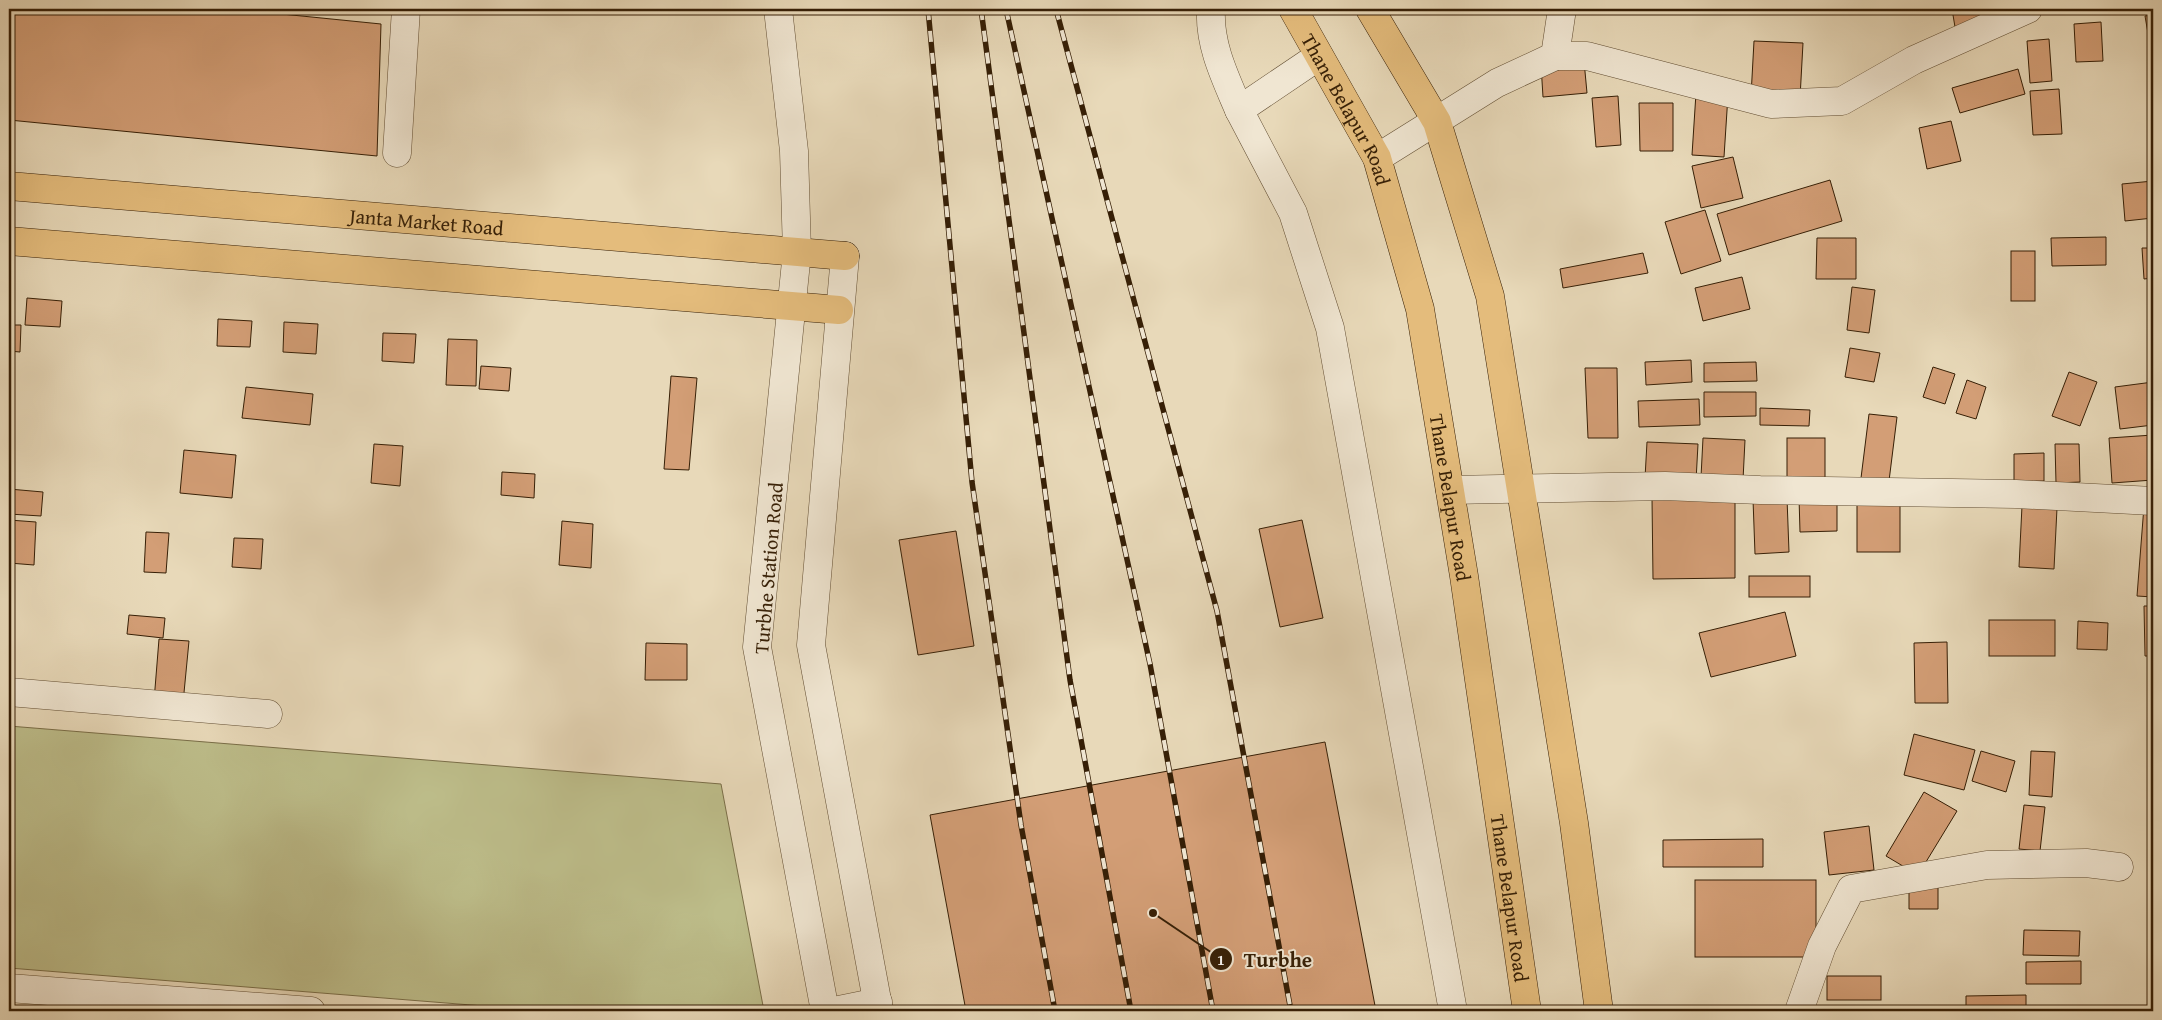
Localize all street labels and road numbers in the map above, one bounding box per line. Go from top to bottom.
street label: Thane Belapur Road [1295,28,1399,189]
street label: Janta Market Road [345,200,505,242]
street label: Thane Belapur Road [1423,412,1479,583]
street label: Turbhe Station Road [746,481,790,655]
street label: Thane Belapur Road [1484,812,1537,984]

